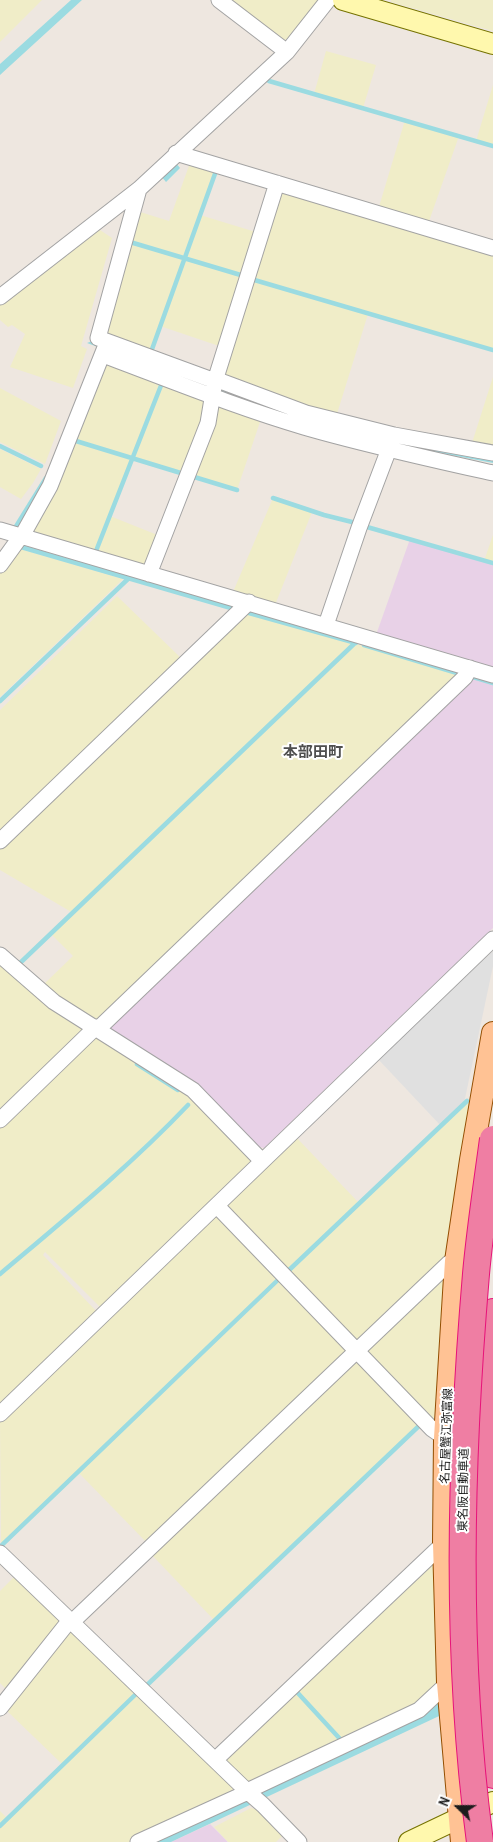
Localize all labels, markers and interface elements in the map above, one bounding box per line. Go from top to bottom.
district label: 本部田町 [283,744,343,762]
street label: 名古屋蟹江弥富線 [438,1388,456,1484]
street label: 東名阪自動車道 [456,1448,472,1532]
north arrow [433,1782,483,1832]
text: N [434,1794,454,1809]

